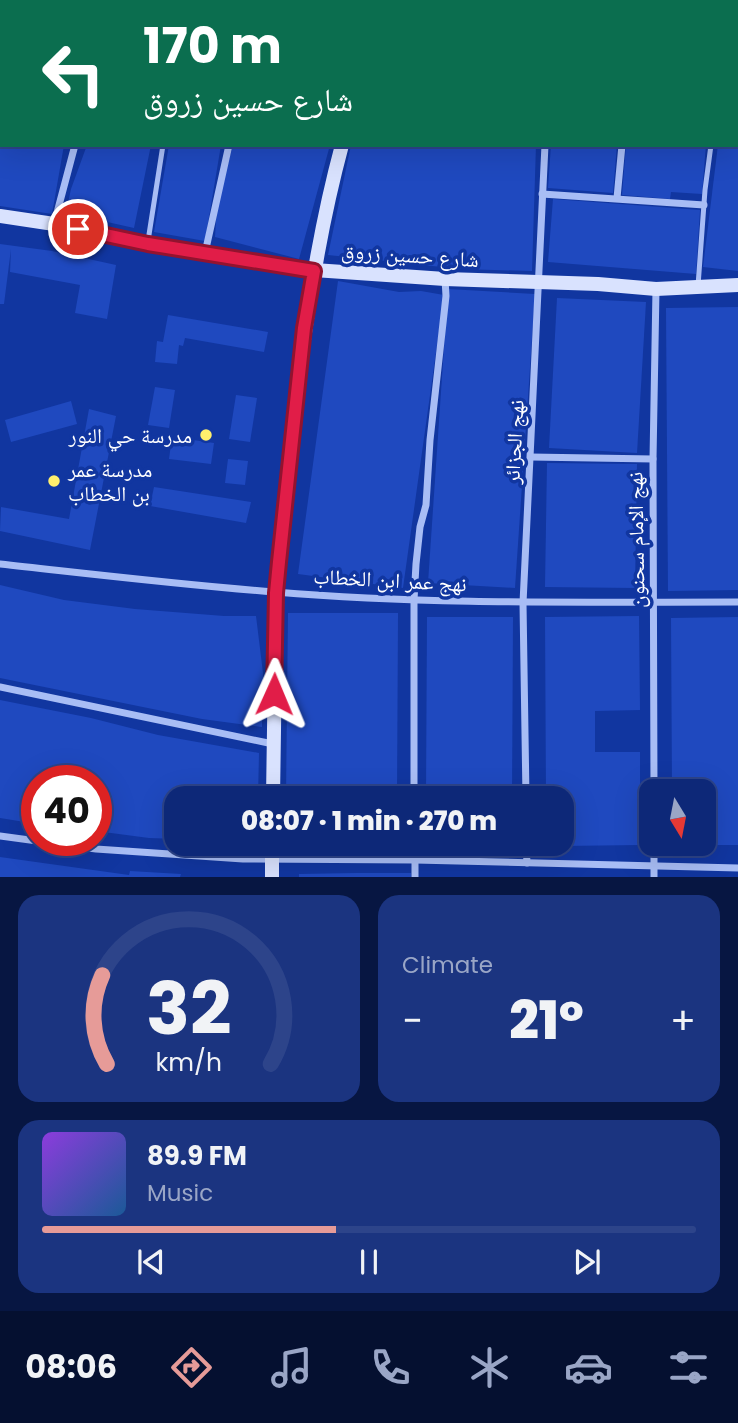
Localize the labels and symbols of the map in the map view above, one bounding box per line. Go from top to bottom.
pin [48,199,108,259]
street label: شارع حسين زروق [340,236,480,274]
street label: نهج الجزائر [497,399,531,486]
place label: مدرسة حي النور [68,421,192,452]
marker: مدرسة حي النور [198,427,214,443]
place label: مدرسة عمر بن الخطاب [67,455,152,508]
street label: نهج الإمام سحنون [620,472,652,608]
marker: مدرسة عمر بن الخطاب [46,473,62,489]
street label: نهج عمر ابن الخطاب [313,562,467,598]
position arrow [237,657,311,731]
speed limit sign: 40 [21,765,112,856]
north arrow [639,779,716,856]

